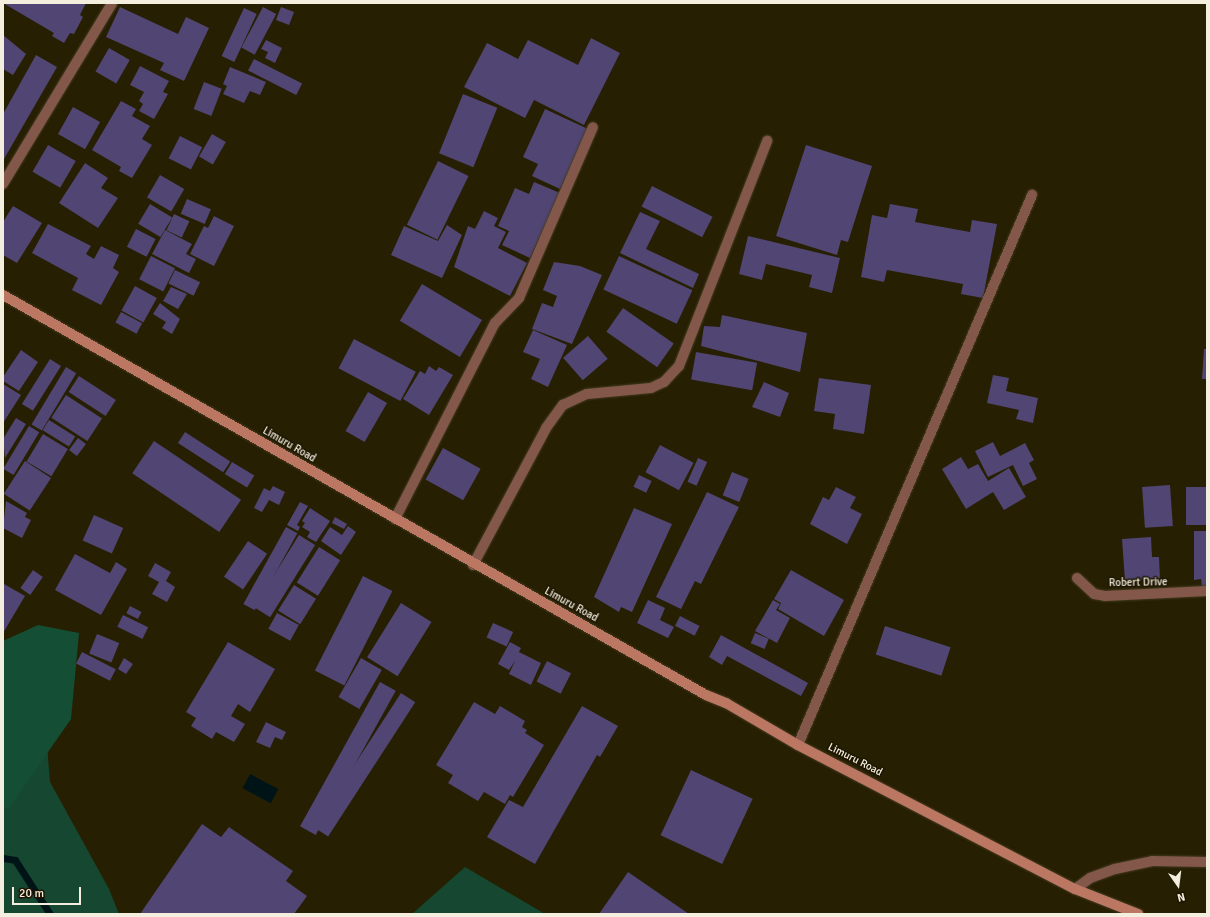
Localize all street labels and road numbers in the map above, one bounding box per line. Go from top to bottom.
street label: Limuru Road [260,424,318,466]
street label: Robert Drive [1109,576,1167,590]
street label: Limuru Road [542,585,600,625]
street label: Limuru Road [826,741,884,779]

